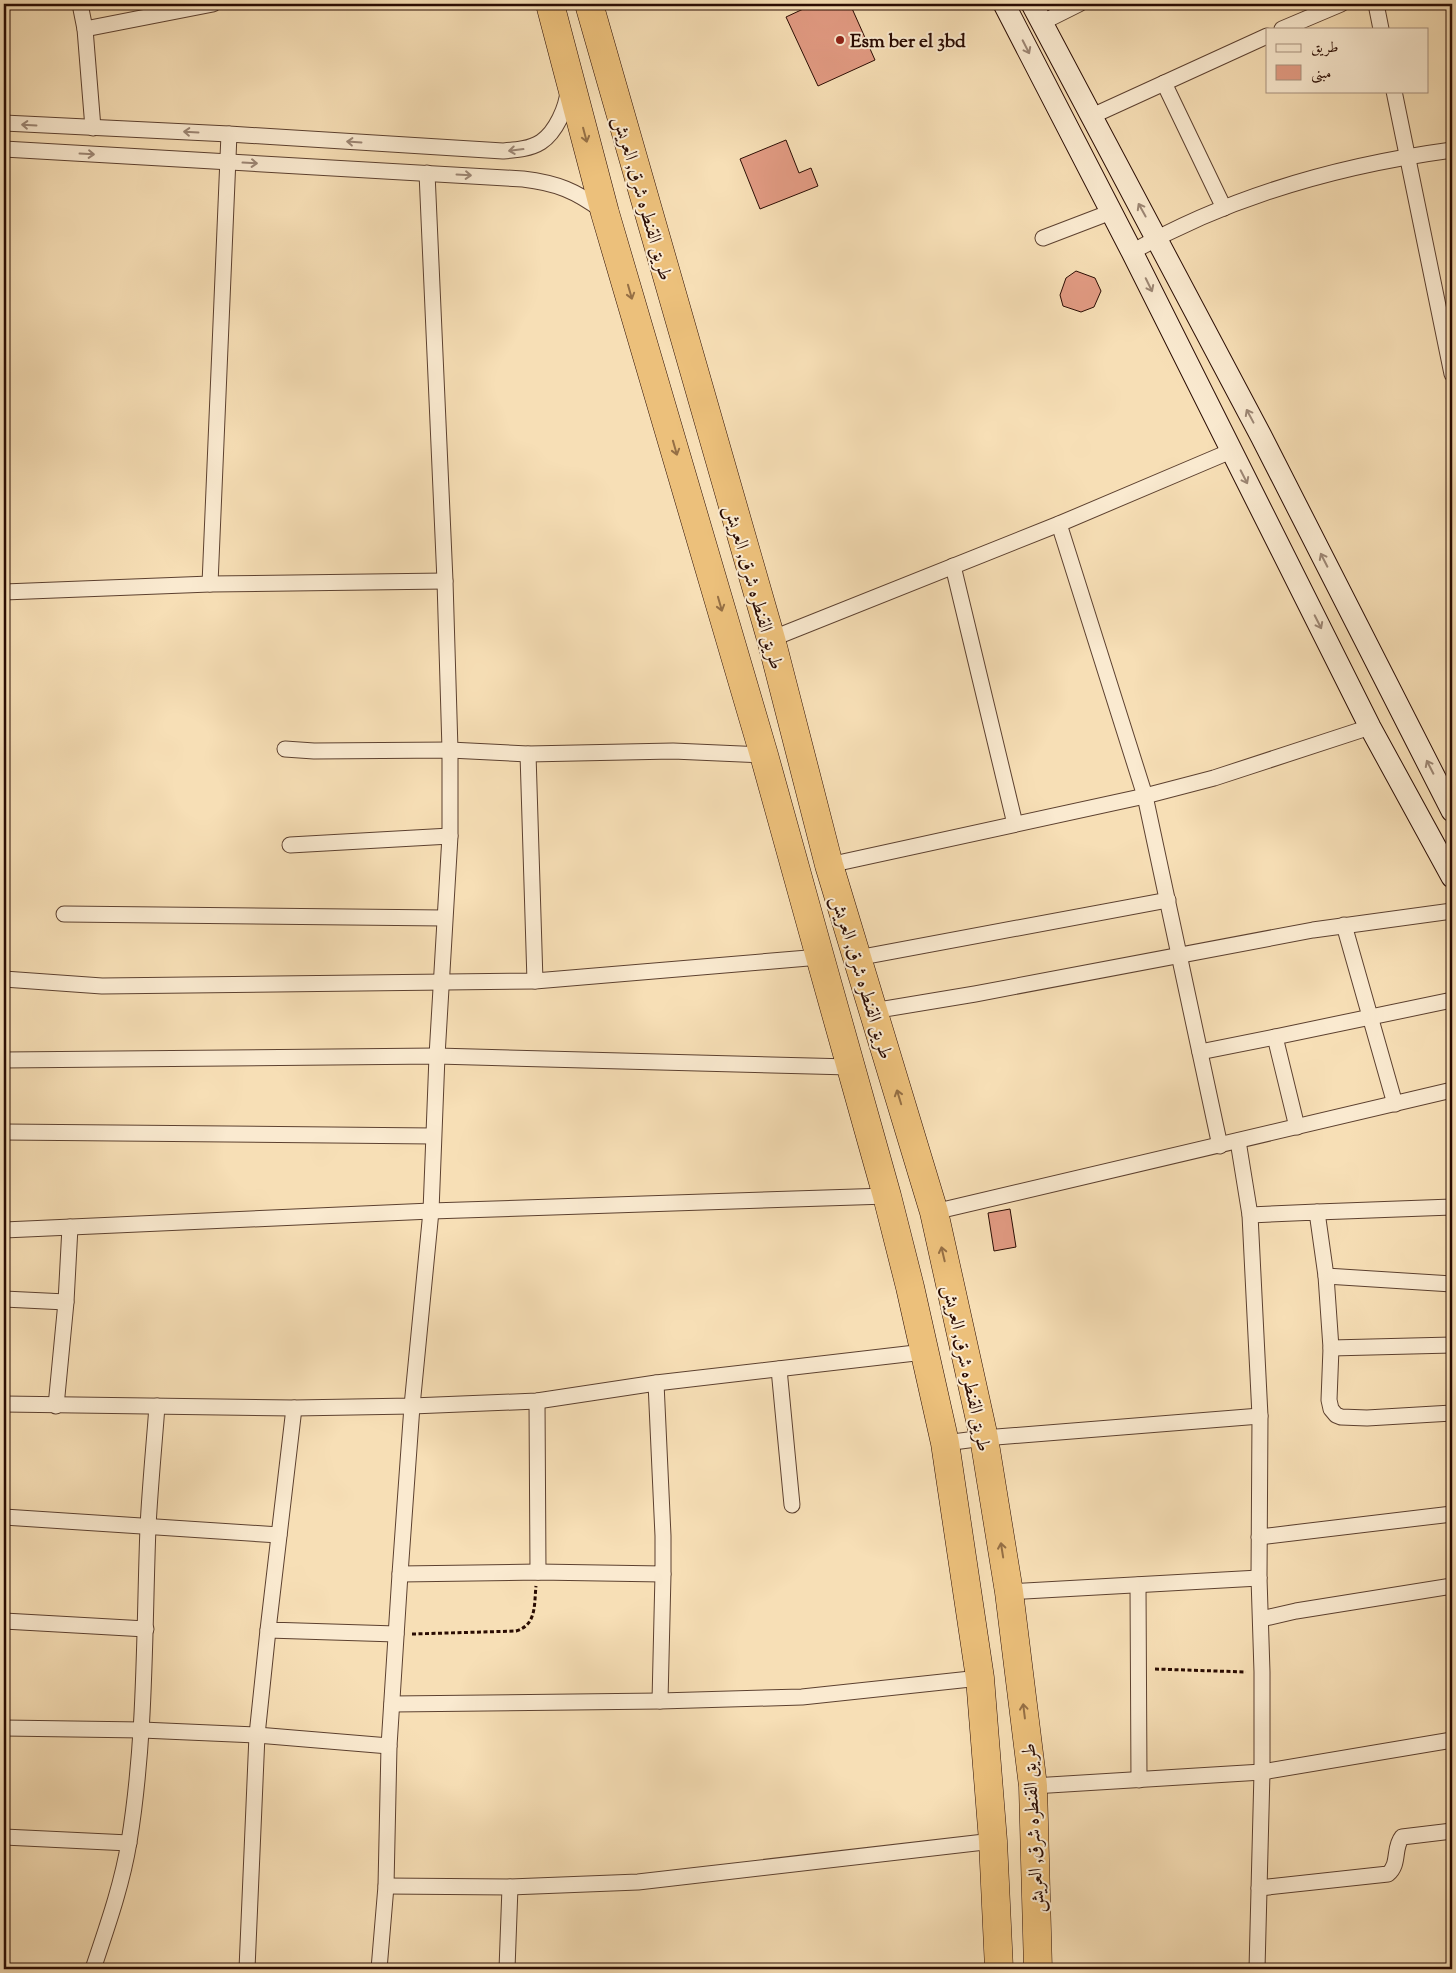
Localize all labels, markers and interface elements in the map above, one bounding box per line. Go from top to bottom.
legend [1266,28,1428,92]
place label: Esm ber el 3bd [850,29,966,56]
marker: Esm ber el 3bd [834,34,846,46]
text: طريق [1311,38,1338,59]
one-way arrow [1022,39,1031,54]
text: مبنى [1311,64,1331,85]
street label: طريق القنطره شرق, العريش [605,113,678,284]
one-way arrow [21,120,37,129]
one-way arrow [581,127,590,143]
one-way arrow [184,128,200,137]
one-way arrow [346,138,362,147]
one-way arrow [508,145,524,155]
one-way arrow [79,149,95,158]
one-way arrow [241,158,257,167]
one-way arrow [456,171,472,180]
one-way arrow [1137,203,1146,218]
one-way arrow [1144,277,1154,292]
one-way arrow [625,283,635,299]
one-way arrow [1245,409,1255,423]
one-way arrow [670,439,680,455]
one-way arrow [1239,470,1249,485]
street label: طريق القنطره شرق, العريش [716,502,789,673]
one-way arrow [1319,553,1328,568]
one-way arrow [715,595,725,611]
one-way arrow [1314,614,1323,629]
one-way arrow [1425,760,1434,775]
street label: طريق القنطره شرق, العريش [823,893,898,1063]
one-way arrow [893,1090,903,1106]
one-way arrow [938,1246,947,1262]
street label: طريق القنطره شرق, العريش [935,1283,996,1454]
one-way arrow [997,1542,1007,1558]
one-way arrow [1019,1703,1029,1719]
street label: طريق القنطره شرق, العريش [1017,1742,1052,1913]

